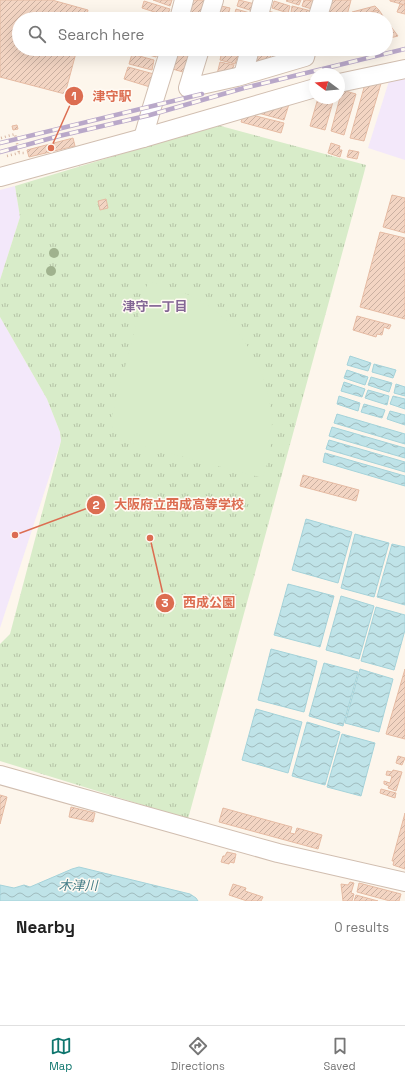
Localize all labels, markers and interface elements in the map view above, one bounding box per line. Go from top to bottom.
search box [12,12,393,56]
icon: search [26,23,48,45]
text: Search here [58,25,144,44]
north arrow [309,68,345,104]
callout: 津守駅 [64,84,139,109]
text: 1 [71,88,77,104]
text: 津守駅 [92,88,132,105]
district label: 津守一丁目 [122,298,188,315]
callout: 大阪府立西成高等学校 [86,492,252,517]
text: 大阪府立西成高等学校 [114,496,244,513]
text: 2 [92,497,100,513]
callout: 西成公園 [155,590,243,615]
text: 西成公園 [183,594,235,611]
text: 3 [161,595,169,611]
water label: 木津川 [58,877,99,894]
text: Nearby [16,916,75,938]
text: 0 results [334,919,389,936]
tab: Map [49,1035,72,1073]
tab: Directions [171,1035,225,1073]
tab: Saved [324,1035,356,1073]

